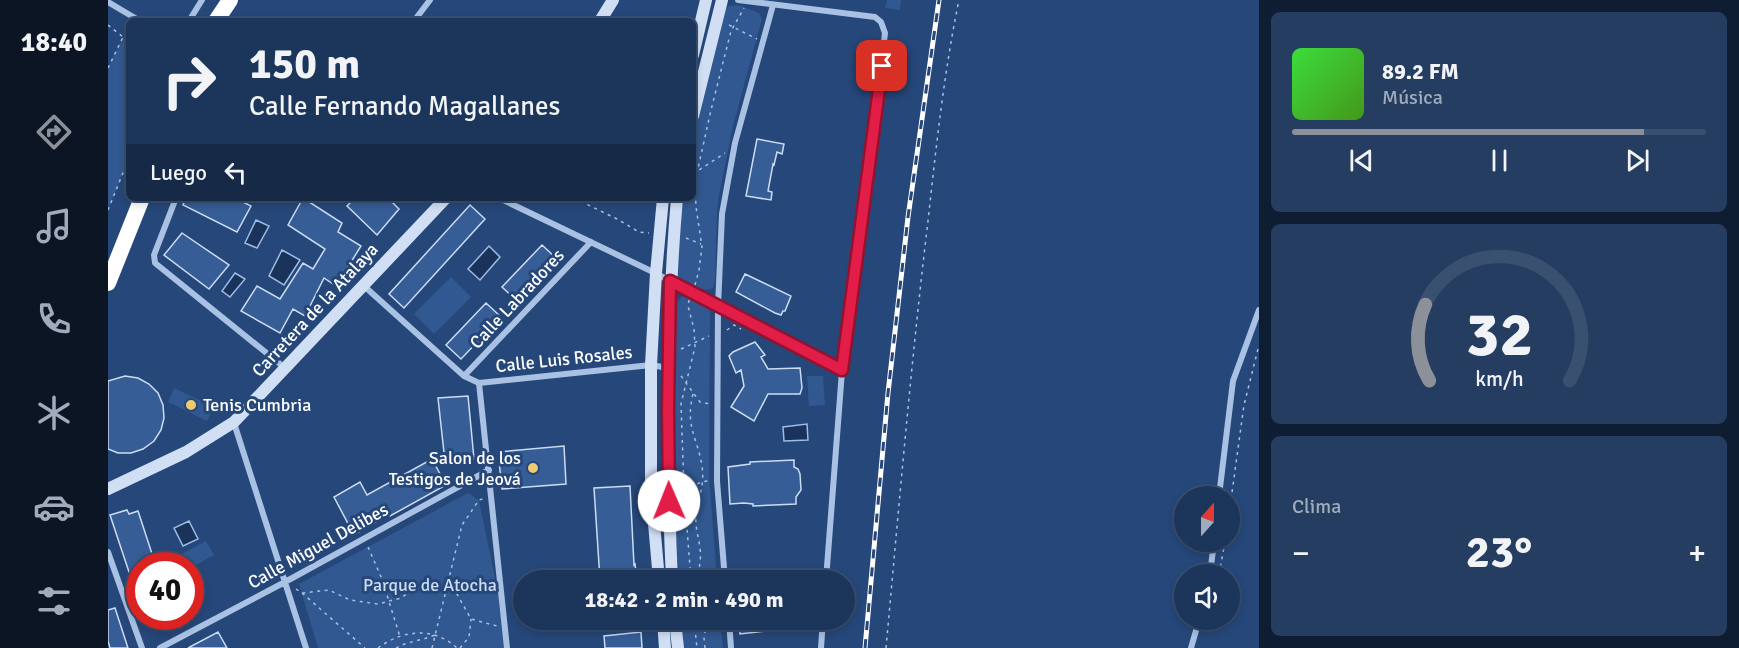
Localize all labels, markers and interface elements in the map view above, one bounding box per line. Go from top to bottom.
text: 18:40 [21,26,87,59]
text: 150 m [249,39,360,90]
pin [856,40,907,91]
icon: right [150,42,228,120]
icon: arrive [865,49,898,82]
text: 89.2 FM [1382,58,1459,85]
text: Música [1382,85,1443,110]
text: Calle Fernando Magallanes [249,90,560,123]
icon: directions [33,111,75,153]
icon: previous [1345,144,1378,177]
icon: pause [1483,144,1516,177]
icon: next [1621,144,1654,177]
icon: left [219,156,252,189]
text: Luego [150,159,207,186]
icon: music [33,205,75,247]
street label: Carretera de la Atalaya [247,238,383,382]
street label: Calle Labradores [465,244,569,353]
text: 32 [1465,296,1533,373]
icon: phone [33,298,75,340]
street label: Calle Luis Rosales [495,341,634,377]
text: km/h [1475,366,1523,392]
icon: climate [33,392,75,434]
place label: Tenis Cumbria [203,394,311,416]
marker: Tenis Cumbria [184,398,198,412]
place label: Salon de los Testigos de Jeová [389,447,521,490]
marker: Salon de los Testigos de Jeová [526,461,540,475]
position arrow [637,469,701,533]
icon: car [33,486,75,528]
north arrow [1174,486,1240,552]
map controls [1174,486,1240,630]
text: Clima [1292,494,1341,519]
street label: Calle Miguel Delibes [244,498,392,594]
text: 23° [1466,525,1532,580]
text: − [1292,533,1310,574]
text: + [1688,533,1706,574]
speed limit sign: 40 [126,552,204,630]
button: sound [1174,564,1240,630]
park label: Parque de Atocha [363,574,497,596]
icon: filters [33,580,75,622]
text: 18:42 · 2 min · 490 m [584,586,784,613]

